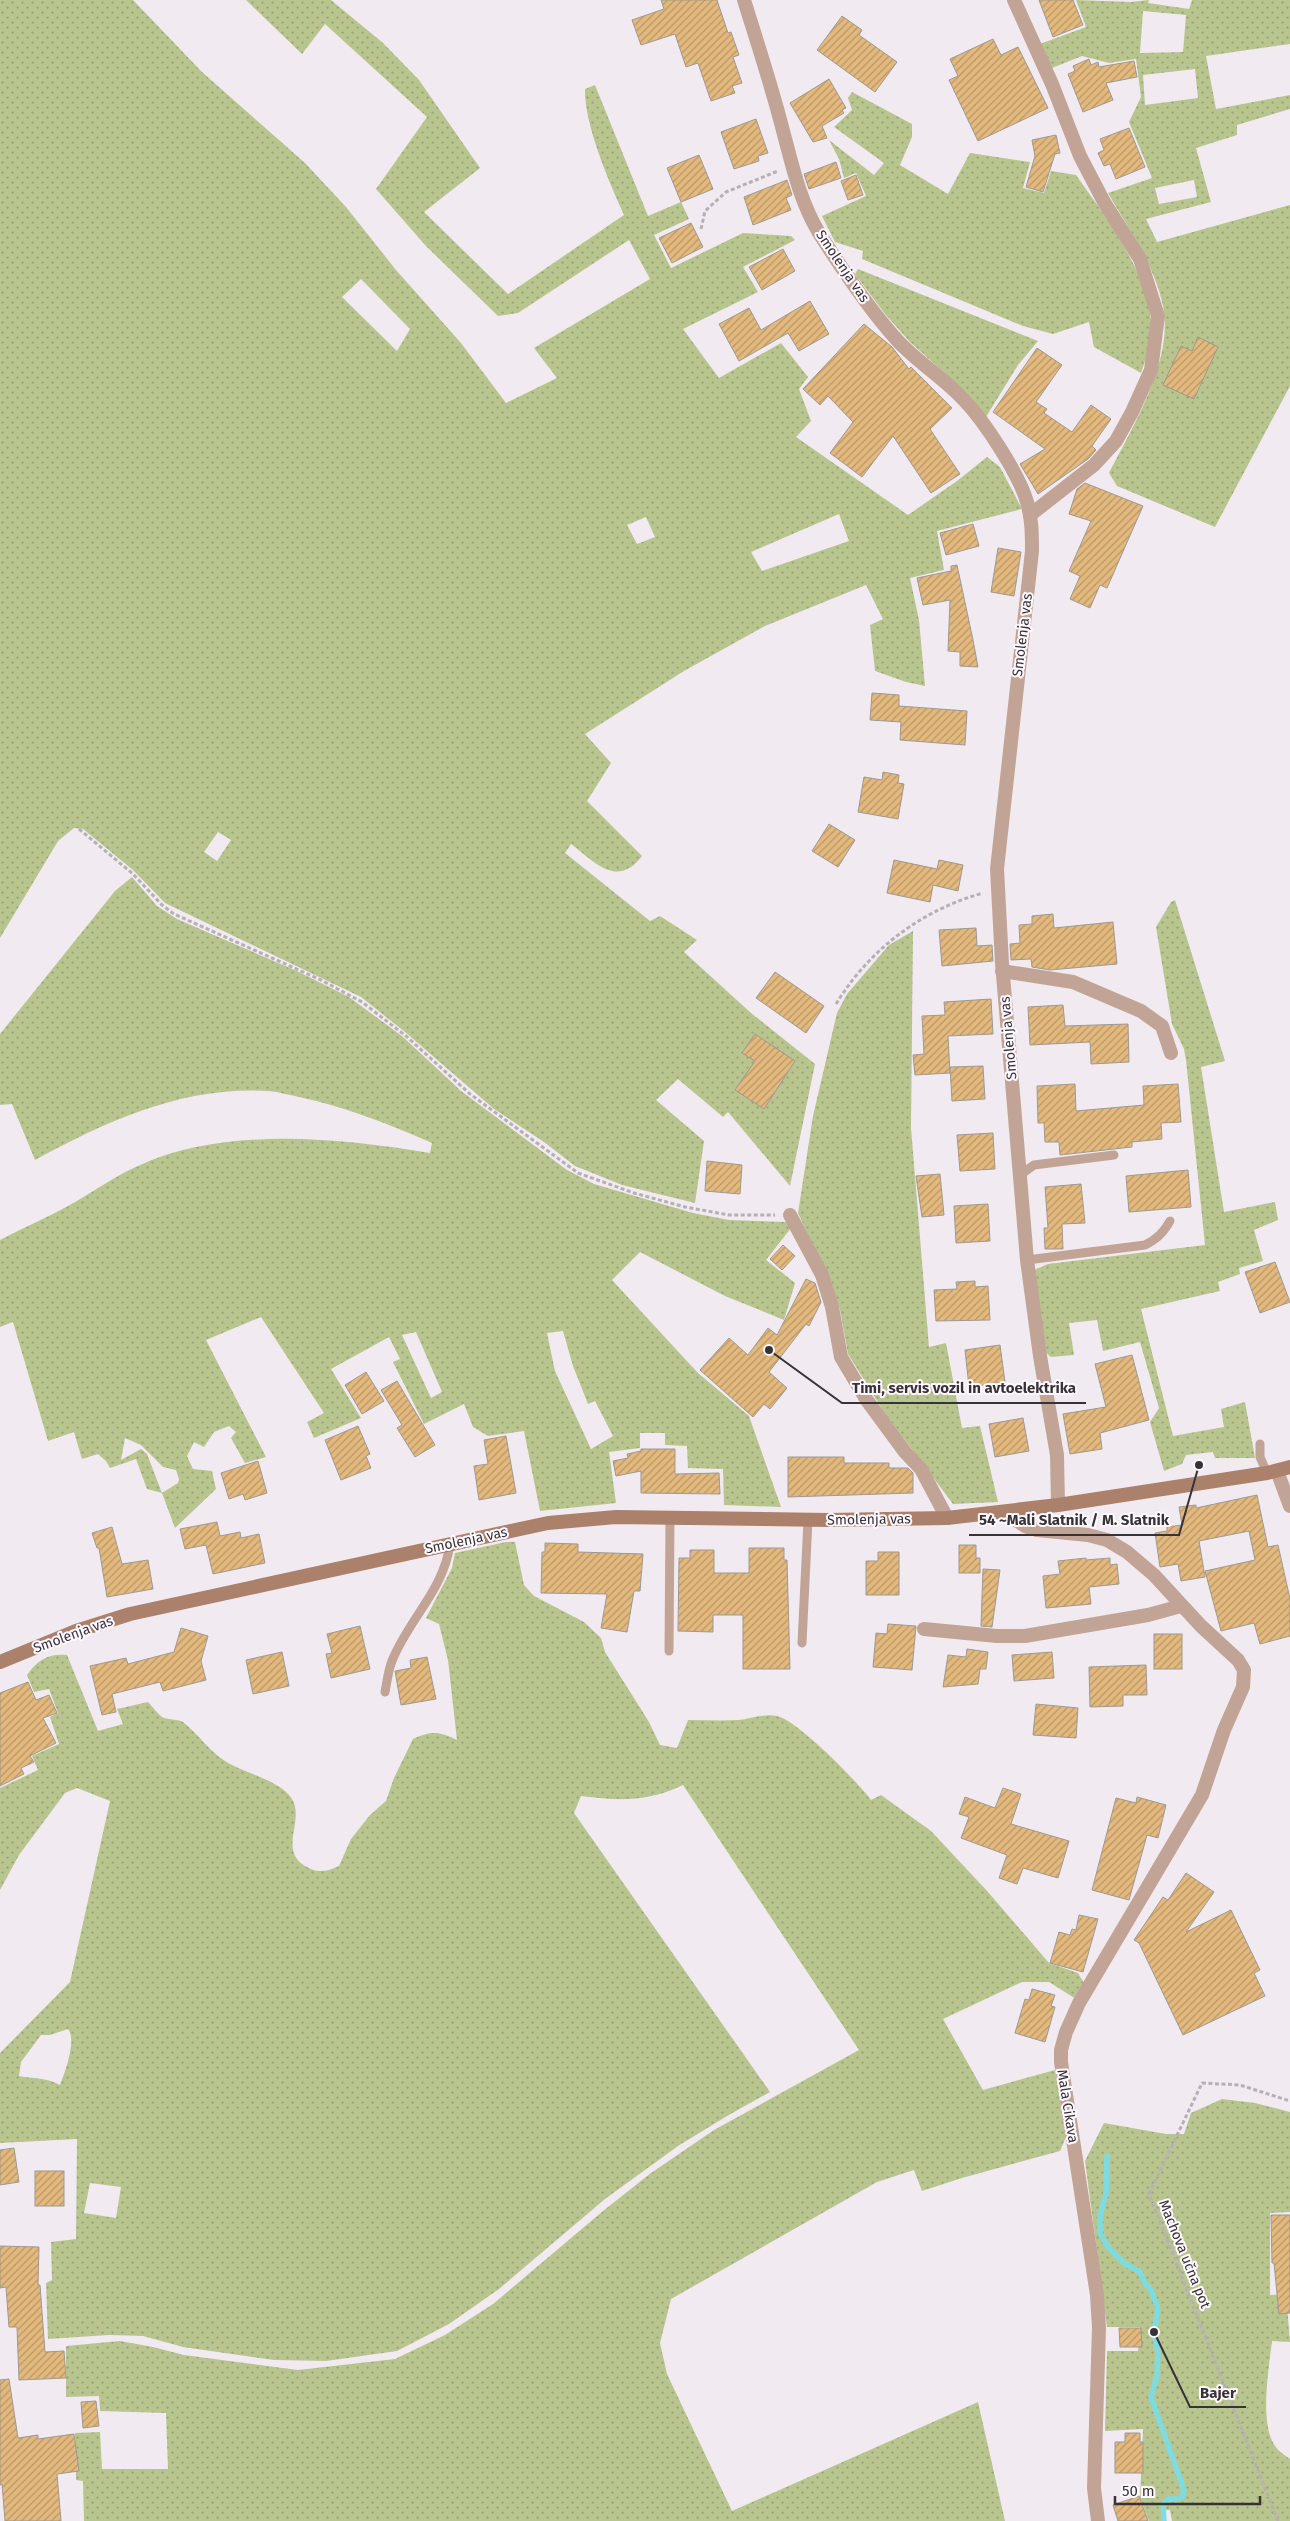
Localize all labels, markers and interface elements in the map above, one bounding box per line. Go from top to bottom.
street label: Smolenja vas [812,227,873,306]
street label: Smolenja vas [1009,592,1036,678]
street label: Smolenja vas [996,995,1021,1080]
callout: Timi, servis vozil in avtoelektrika [842,1373,1086,1403]
text: Timi, servis vozil in avtoelektrika [852,1379,1076,1397]
callout: 54 ~Mali Slatnik / M. Slatnik [969,1505,1179,1535]
street label: Smolenja vas [827,1510,911,1529]
text: 54 ~Mali Slatnik / M. Slatnik [979,1511,1170,1529]
street label: Smolenja vas [423,1523,509,1557]
street label: Smolenja vas [31,1612,116,1657]
street label: Mala Cikava [1053,2068,1082,2144]
street label: Machova učna pot [1155,2197,1214,2312]
callout: Bajer [1190,2377,1246,2407]
text: Bajer [1200,2384,1237,2402]
scale bar [1115,2474,1260,2506]
text: 50 m [1122,2482,1155,2500]

